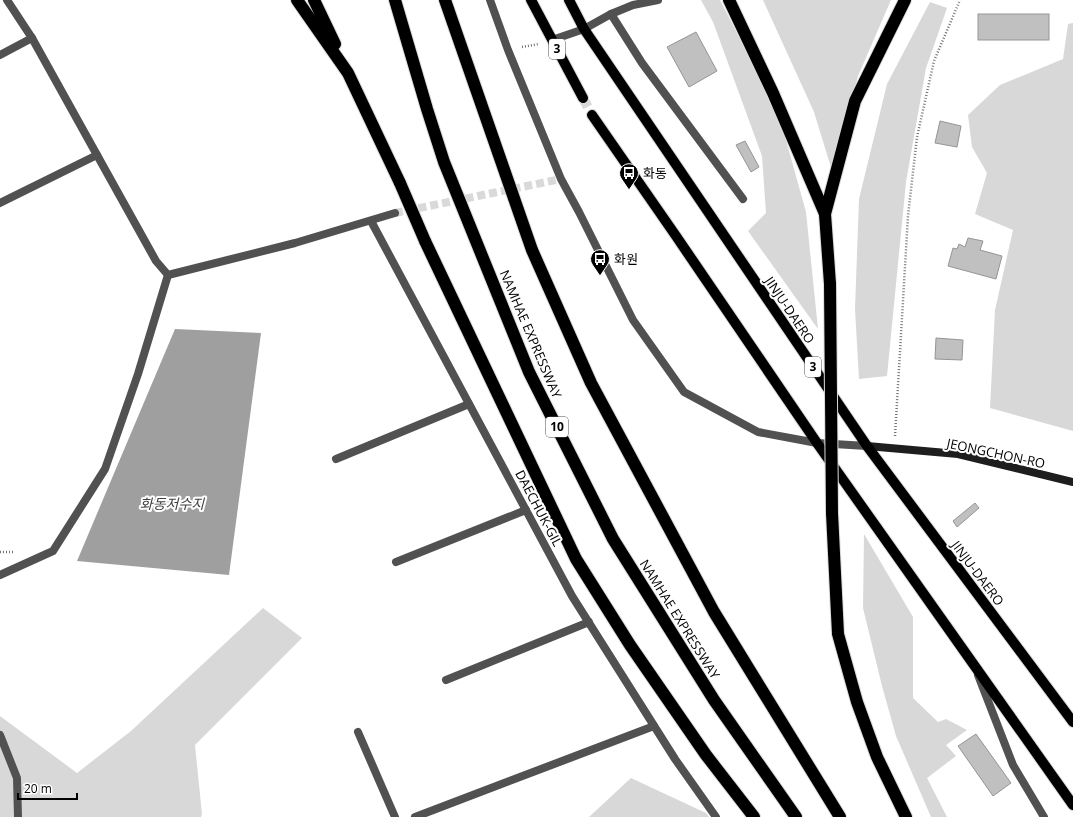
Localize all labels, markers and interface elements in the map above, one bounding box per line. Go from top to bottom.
road number: 3 [549,39,565,59]
bus stop icon: 화동 [618,162,640,190]
place label: 화동 [643,164,667,182]
bus stop icon: 화원 [589,248,611,276]
place label: 화원 [614,250,638,268]
street label: NAMHAE EXPRESSWAY [496,267,566,402]
street label: JINJU-DAERO [760,271,819,347]
road number: 3 [805,357,821,377]
road number: 10 [546,417,568,437]
street label: JEONGCHON-RO [943,433,1047,472]
street label: DAECHUK-GIL [511,467,567,550]
water label: 화동저수지 [140,494,205,513]
street label: JINJU-DAERO [946,535,1008,609]
street label: NAMHAE EXPRESSWAY [636,556,724,683]
scale bar [18,775,77,801]
text: 20 m [24,780,52,797]

